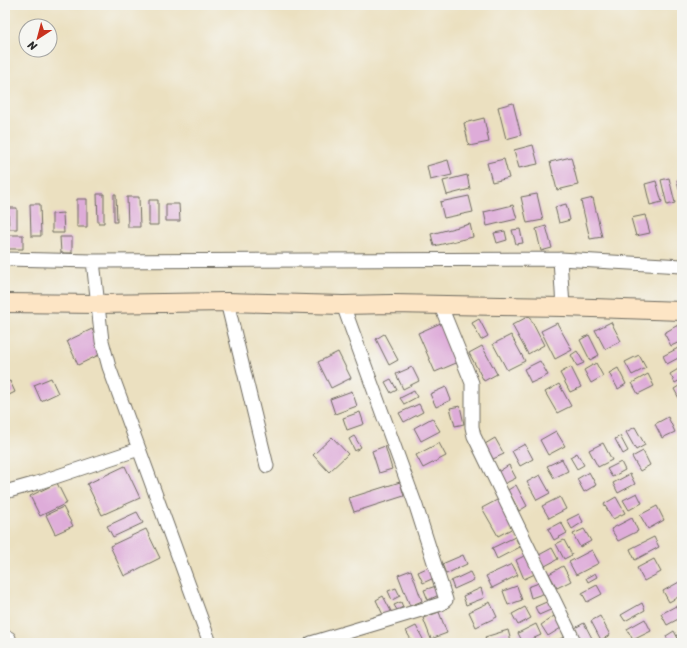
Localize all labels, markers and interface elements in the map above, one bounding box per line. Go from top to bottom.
north arrow [18,18,58,58]
text: N [23,36,42,56]

